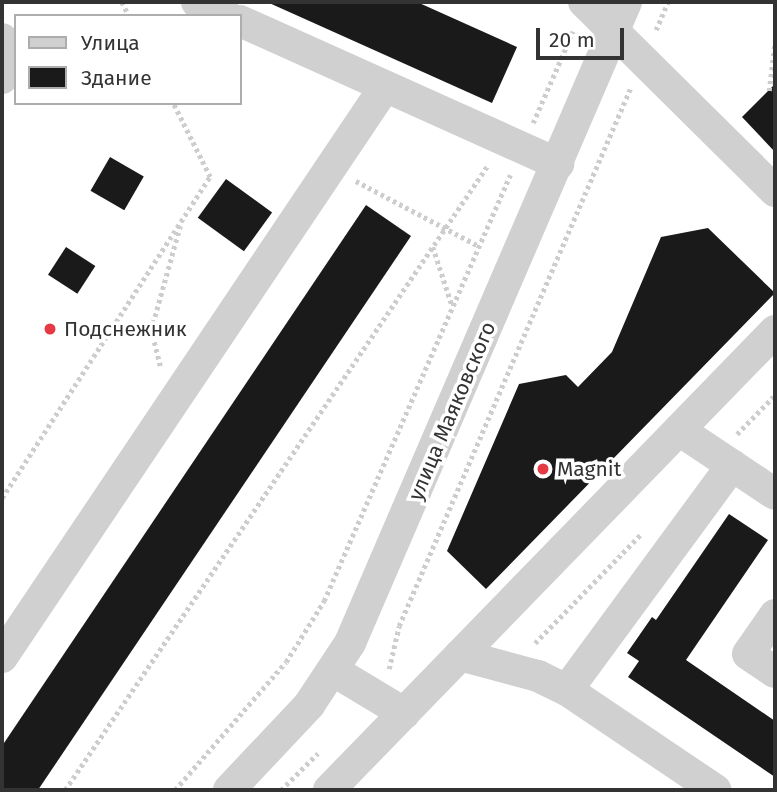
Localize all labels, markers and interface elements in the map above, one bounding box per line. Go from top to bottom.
legend [14,14,242,105]
scale bar [539,14,626,58]
text: 20 m [549,27,595,53]
text: Улица [81,30,140,56]
text: Здание [81,65,152,91]
place label: Подснежник [64,316,187,342]
street label: улица Маяковского [403,318,501,504]
marker: Подснежник [42,321,58,337]
place label: Magnit [557,456,621,482]
marker: Magnit [535,461,551,477]

